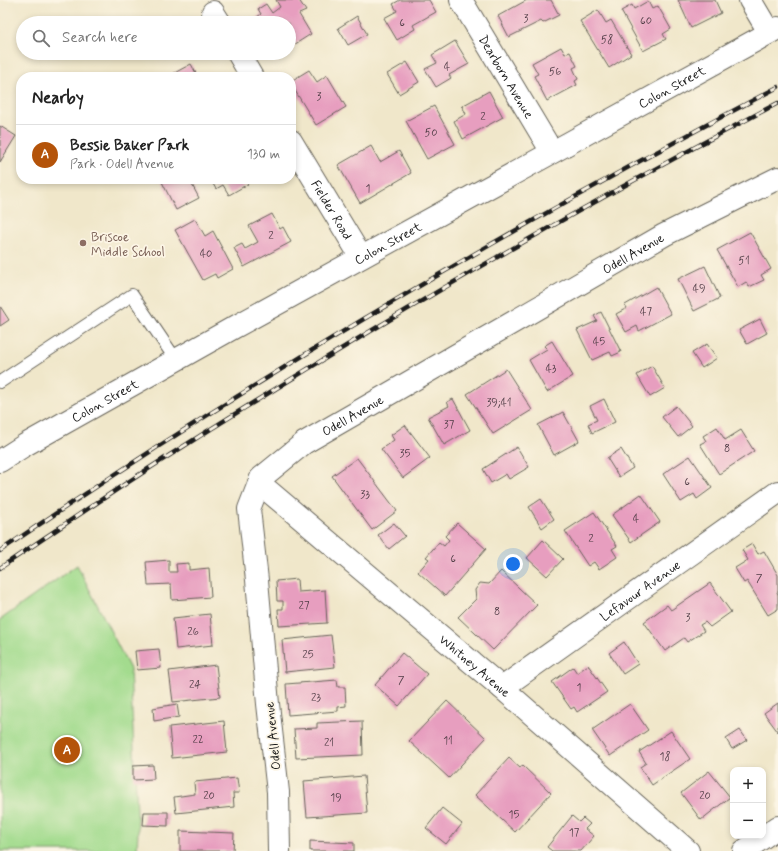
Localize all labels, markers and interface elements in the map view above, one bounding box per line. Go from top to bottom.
house number: 3 [524,12,529,26]
house number: 60 [640,14,652,28]
search box [16,16,296,60]
house number: 6 [399,16,405,30]
icon: search [30,27,52,49]
text: Search here [62,28,138,48]
street label: Dearborn Avenue [474,32,537,122]
house number: 58 [601,33,613,47]
house number: 4 [444,60,451,74]
street label: Colon Street [636,62,709,113]
house number: 56 [549,65,561,79]
text: Nearby [32,87,84,109]
house number: 3 [317,90,322,104]
house number: 2 [480,110,486,124]
house number: 50 [425,126,437,140]
text: Bessie Baker Park [70,136,189,156]
text: A [41,146,49,163]
text: 130 m [247,146,280,163]
text: Park · Odell Avenue [70,156,174,173]
street label: Fielder Road [307,177,356,243]
house number: 1 [366,182,371,196]
street label: Colon Street [352,219,425,269]
place label: Briscoe Middle School [91,229,165,261]
house number: 2 [268,229,274,243]
street label: Odell Avenue [600,230,668,279]
marker: Briscoe Middle School [78,238,88,248]
house number: 40 [200,247,212,261]
house number: 51 [738,254,750,268]
house number: 49 [693,282,705,296]
house number: 47 [640,305,652,319]
house number: 45 [593,335,605,349]
house number: 43 [545,362,557,376]
street label: Colon Street [69,376,142,427]
street label: Odell Avenue [319,392,387,441]
house number: 39;41 [486,396,512,410]
house number: 37 [444,418,455,432]
house number: 8 [724,442,730,456]
house number: 35 [400,447,411,461]
house number: 6 [684,475,690,489]
house number: 33 [360,488,370,502]
house number: 4 [633,512,640,526]
house number: 2 [588,532,594,546]
house number: 6 [450,552,456,566]
your location [503,554,523,574]
street label: Lefavour Avenue [597,557,684,626]
house number: 7 [756,572,763,586]
house number: 27 [299,599,310,613]
house number: 8 [494,605,500,619]
house number: 3 [686,611,691,625]
house number: 26 [187,625,199,639]
street label: Whitney Avenue [435,632,514,702]
house number: 25 [302,648,314,662]
house number: 7 [398,674,405,688]
house number: 24 [189,678,201,692]
house number: 1 [577,681,582,695]
house number: 23 [311,691,321,705]
street label: Odell Avenue [261,701,286,771]
house number: 22 [192,733,204,747]
house number: 11 [443,734,453,748]
pin: A [54,735,80,765]
house number: 21 [324,736,334,750]
house number: 18 [660,750,670,764]
map controls [730,767,766,839]
button: + [730,767,766,803]
house number: 20 [203,789,215,803]
house number: 20 [699,789,711,803]
house number: 19 [330,791,342,805]
button: − [730,803,766,839]
house number: 15 [509,808,520,822]
house number: 17 [569,826,580,840]

